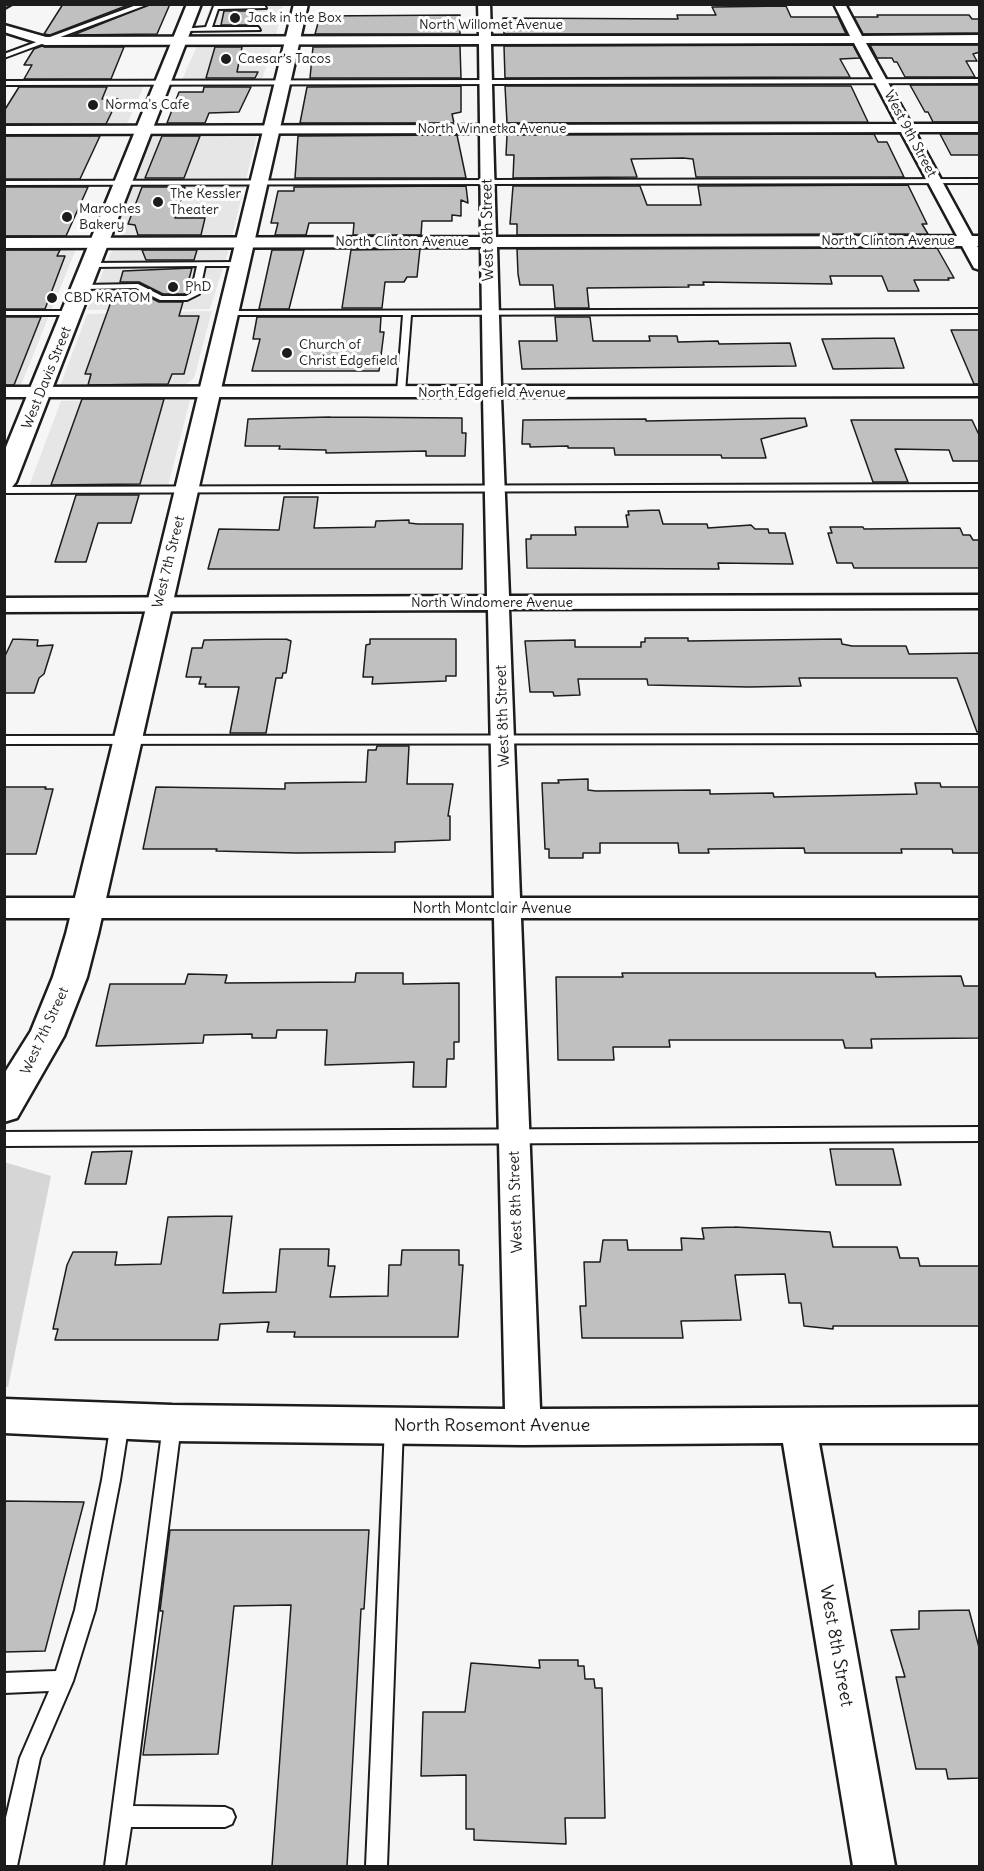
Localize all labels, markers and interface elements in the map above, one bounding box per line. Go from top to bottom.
place label: Jack in the Box [247,10,342,26]
marker: Jack in the Box [228,11,242,25]
street label: North Willomet Avenue [419,17,563,33]
place label: Caesar’s Tacos [238,51,331,67]
marker: Caesar’s Tacos [219,52,233,66]
street label: West 9th Street [880,88,940,180]
place label: Norma's Cafe [105,97,190,113]
marker: Norma's Cafe [86,98,100,112]
street label: North Winnetka Avenue [418,121,566,137]
street label: West 8th Street [478,179,498,281]
place label: The Kessler Theater [170,186,241,219]
marker: The Kessler Theater [151,195,165,209]
place label: Maroches Bakery [79,201,141,234]
marker: Maroches Bakery [60,210,74,224]
street label: North Clinton Avenue [821,233,955,249]
street label: North Clinton Avenue [335,234,469,250]
place label: PhD [185,279,211,295]
marker: PhD [166,280,180,294]
place label: CBD KRATOM [64,290,151,306]
marker: CBD KRATOM [45,291,59,305]
street label: West Davis Street [19,324,75,432]
place label: Church of Christ Edgefield [299,337,398,370]
marker: Church of Christ Edgefield [280,346,294,360]
street label: North Edgefield Avenue [418,385,566,401]
street label: West 7th Street [149,514,189,610]
street label: North Windomere Avenue [411,595,573,611]
street label: West 8th Street [492,664,514,768]
street label: North Montclair Avenue [412,900,572,918]
street label: West 7th Street [17,985,73,1077]
street label: West 8th Street [505,1150,527,1254]
street label: North Rosemont Avenue [394,1415,590,1437]
street label: West 8th Street [815,1584,857,1708]

